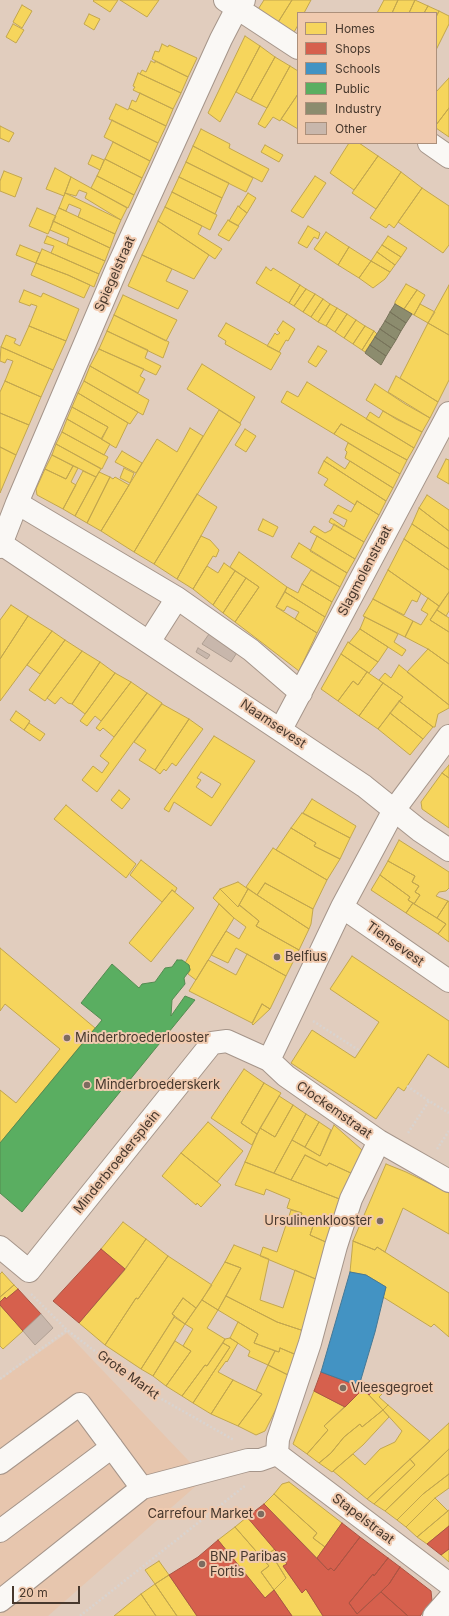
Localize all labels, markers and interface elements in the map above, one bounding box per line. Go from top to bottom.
legend [297,12,437,144]
text: Homes [335,21,375,36]
text: Shops [335,41,371,56]
text: Schools [335,61,380,76]
text: Public [335,81,370,96]
text: Industry [335,101,381,116]
text: Other [335,121,367,136]
street label: Spiegelstraat [91,234,139,314]
street label: Slagmolenstraat [335,524,395,618]
street label: Naamsevest [237,696,309,752]
street label: Tiensevest [363,918,427,970]
place label: Belfius [285,949,327,965]
marker: Belfius [272,952,282,962]
place label: Minderbroederlooster [75,1030,209,1046]
marker: Minderbroederlooster [62,1033,72,1043]
place label: Minderbroederskerk [95,1077,220,1093]
street label: Clockemstraat [293,1078,375,1142]
marker: Minderbroederskerk [82,1080,92,1090]
street label: Minderbroedersplein [71,1107,163,1217]
place label: Ursulinenklooster [264,1213,372,1229]
marker: Ursulinenklooster [375,1216,385,1226]
street label: Grote Markt [94,1347,162,1403]
place label: Vleesgegroet [351,1380,433,1396]
marker: Vleesgegroet [338,1383,348,1393]
street label: Stapelstraat [329,1491,397,1547]
place label: Carrefour Market [148,1506,253,1522]
marker: Carrefour Market [256,1509,266,1519]
place label: BNP Paribas Fortis [210,1549,286,1580]
marker: BNP Paribas Fortis [197,1559,207,1569]
scale bar [14,1578,82,1604]
text: 20 m [19,1585,48,1600]

